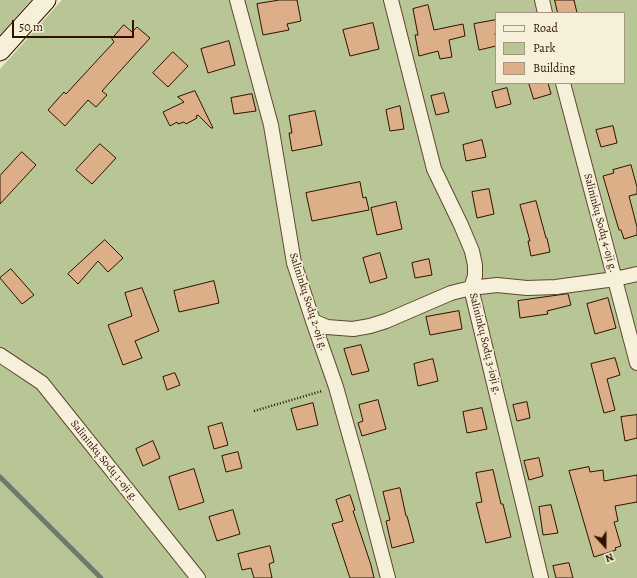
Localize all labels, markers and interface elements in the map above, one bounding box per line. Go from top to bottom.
scale bar [14,12,136,38]
legend [495,12,625,84]
text: 50 m [19,19,43,35]
text: Road [533,20,558,36]
text: Park [533,40,556,56]
text: Building [533,60,575,76]
street label: Salininkų Sodų 4-oji g. [580,172,620,274]
street label: Salininkų Sodų 2-oji g. [286,251,330,353]
street label: Salininkų Sodų 3-ioji g. [466,292,504,396]
street label: Salininkų Sodų 1-oji g. [67,418,141,504]
north arrow [585,526,625,566]
text: N [603,549,616,566]

